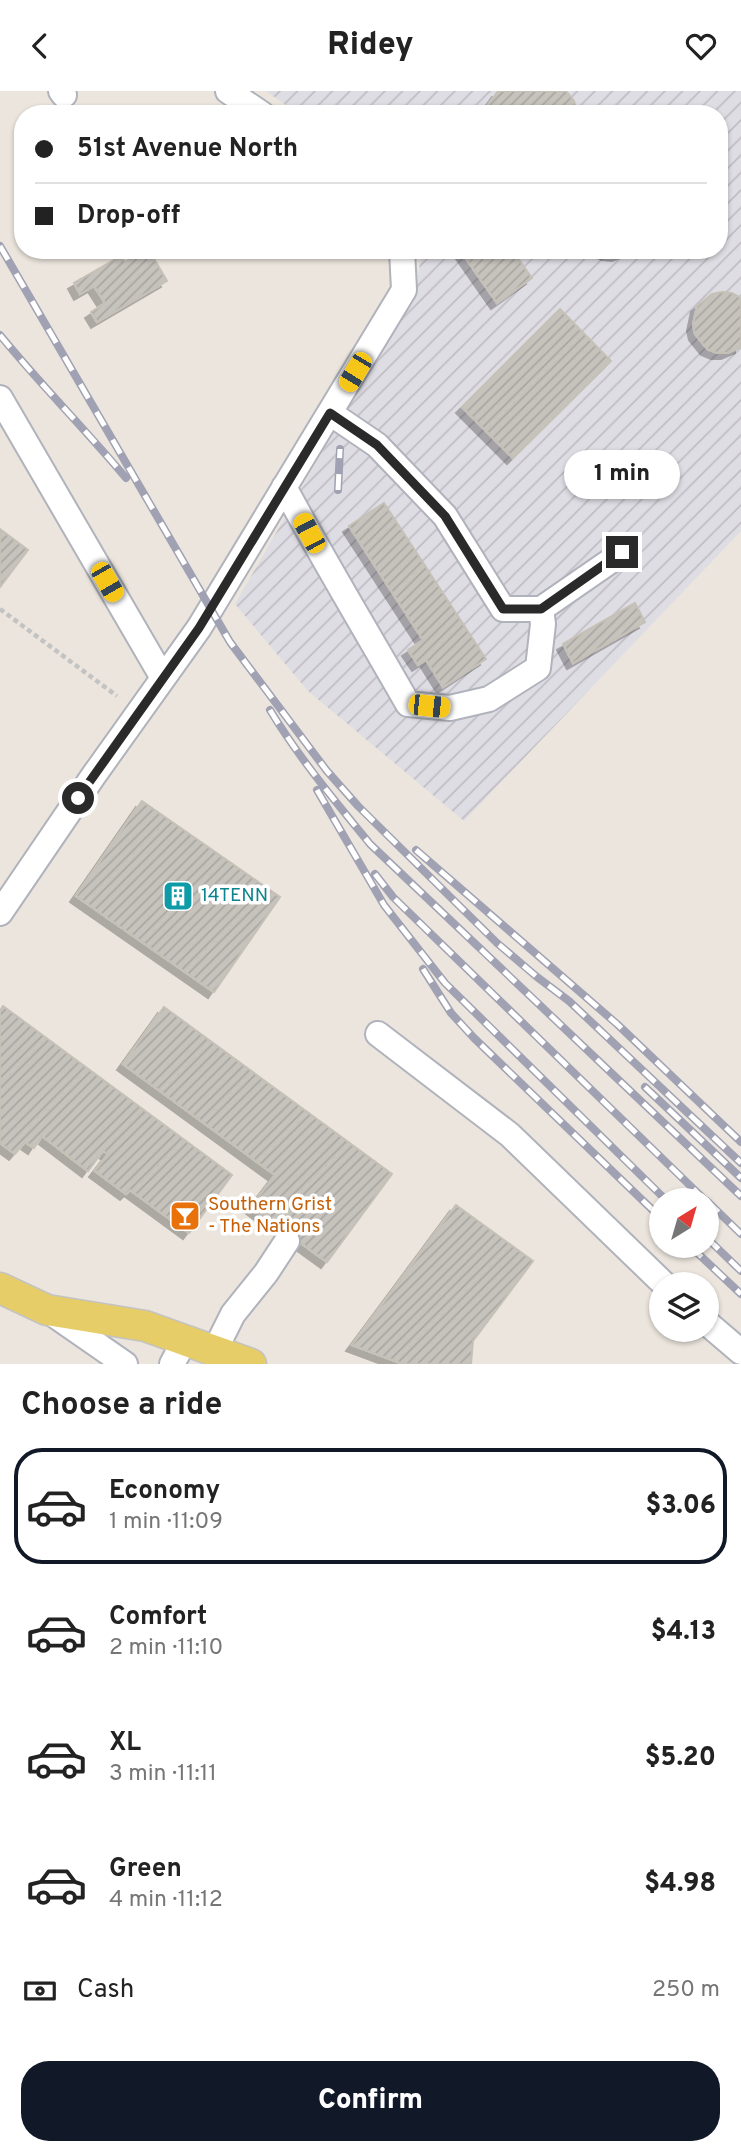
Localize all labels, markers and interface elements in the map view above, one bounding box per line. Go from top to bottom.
text: Ridey [327,26,414,66]
icon: back [21,27,59,65]
icon: heart [682,27,720,65]
text: 51st Avenue North [77,133,298,166]
text: Drop-off [77,200,180,233]
car [336,349,375,395]
callout: 1 min [564,451,680,499]
text: 1 min [594,460,650,489]
car [290,510,329,556]
route end [606,536,638,568]
car [88,559,127,605]
car [408,693,451,719]
route start [62,782,94,814]
building icon: 14TENN [161,879,195,913]
place label: 14TENN [201,884,268,908]
north arrow [649,1188,719,1258]
map controls [649,1188,719,1342]
place label: Southern Grist - The Nations [208,1193,332,1239]
bar icon: Southern Grist - The Nations [168,1199,202,1233]
button: layers [649,1272,719,1342]
text: Choose a ride [21,1386,222,1426]
icon: car [25,1475,88,1538]
text: Economy [109,1475,220,1508]
text: $3.06 [646,1490,716,1523]
text: 1 min · 11:09 [109,1508,223,1537]
icon: car [25,1601,88,1664]
text: Comfort [109,1601,207,1634]
text: $4.13 [651,1616,716,1649]
text: 2 min · 11:10 [109,1634,223,1663]
icon: car [25,1727,88,1790]
text: XL [109,1727,141,1760]
text: $5.20 [645,1742,716,1775]
text: 3 min · 11:11 [109,1760,217,1789]
icon: car [25,1853,88,1916]
text: Green [109,1853,182,1886]
text: $4.98 [644,1868,716,1901]
text: 4 min · 11:12 [109,1886,223,1915]
icon: cash [21,1972,59,2010]
text: Cash [77,1974,134,2007]
text: 250 m [652,1976,720,2005]
button: Confirm [21,2061,720,2141]

